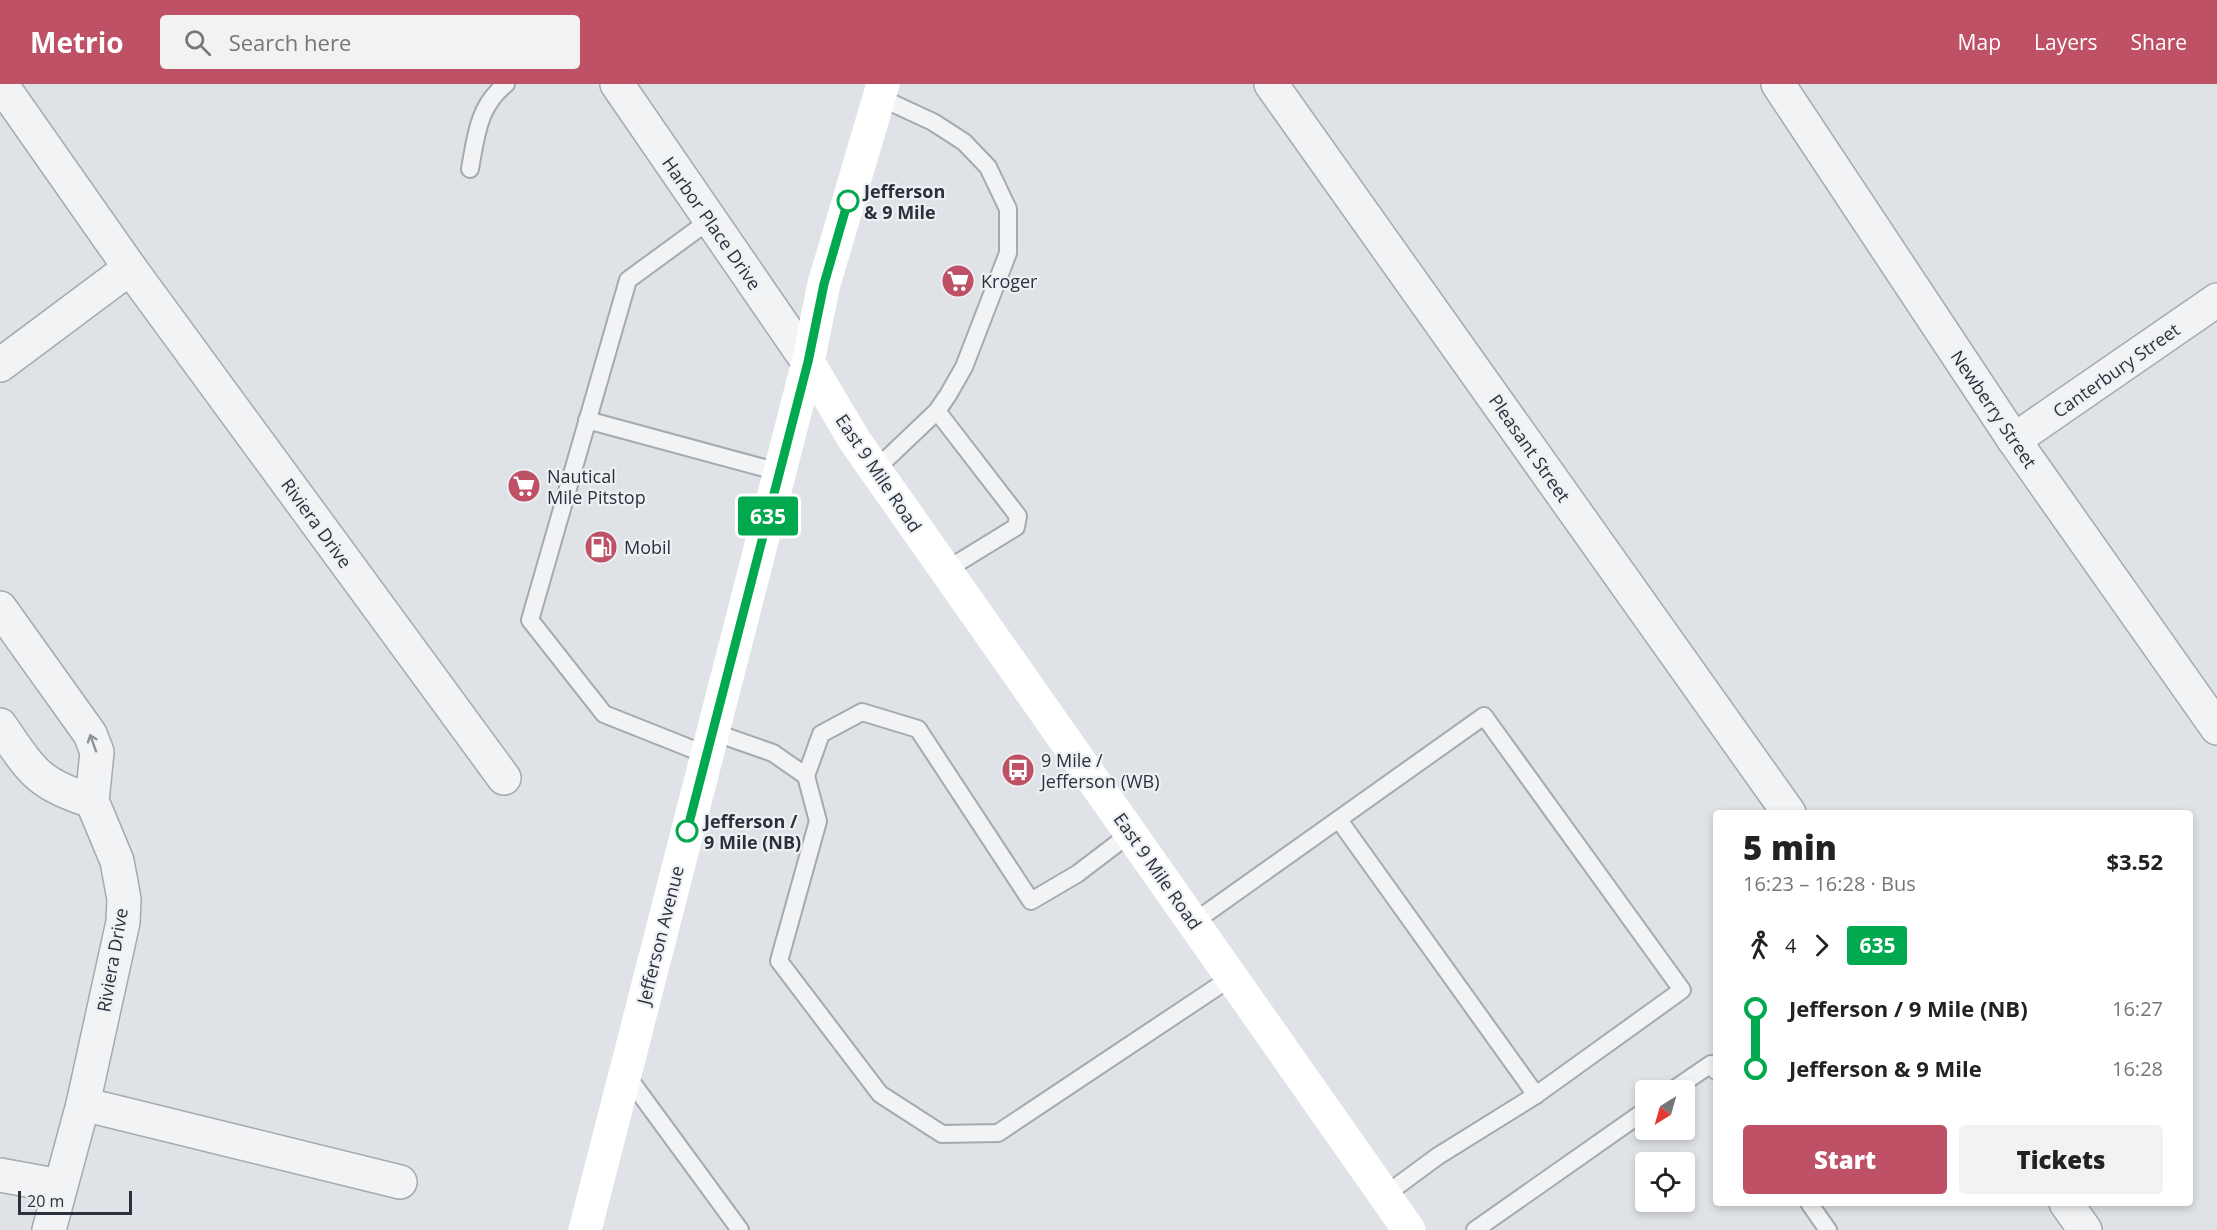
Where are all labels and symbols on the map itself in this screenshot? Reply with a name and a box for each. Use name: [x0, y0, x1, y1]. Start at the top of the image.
street label: Harbor Place Drive: [657, 152, 767, 294]
place label: Jefferson & 9 Mile: [862, 179, 945, 224]
marker: Jefferson & 9 Mile: [837, 190, 859, 212]
supermarket icon: Kroger: [940, 263, 976, 299]
place label: Kroger: [981, 269, 1038, 293]
street label: Canterbury Street: [2048, 317, 2184, 423]
street label: Newberry Street: [1946, 345, 2042, 473]
street label: Pleasant Street: [1484, 389, 1576, 507]
street label: East 9 Mile Road: [831, 409, 927, 537]
place label: Nautical Mile Pitstop: [547, 464, 646, 509]
supermarket icon: Nautical Mile Pitstop: [506, 468, 542, 504]
street label: Riviera Drive: [276, 473, 358, 573]
line badge: 635: [734, 496, 802, 536]
fuel station icon: Mobil: [583, 529, 619, 565]
place label: Mobil: [624, 535, 671, 559]
one-way arrow: [87, 734, 98, 753]
place label: 9 Mile / Jefferson (WB): [1039, 748, 1160, 793]
bus stop icon: 9 Mile / Jefferson (WB): [1000, 752, 1036, 788]
street label: East 9 Mile Road: [1109, 808, 1207, 934]
place label: Jefferson / 9 Mile (NB): [702, 809, 801, 854]
marker: Jefferson / 9 Mile (NB): [676, 820, 698, 842]
street label: Jefferson Avenue: [631, 863, 689, 1009]
street label: Riviera Drive: [91, 906, 133, 1014]
north arrow: [1635, 1080, 1695, 1140]
scale bar: [18, 1188, 132, 1216]

